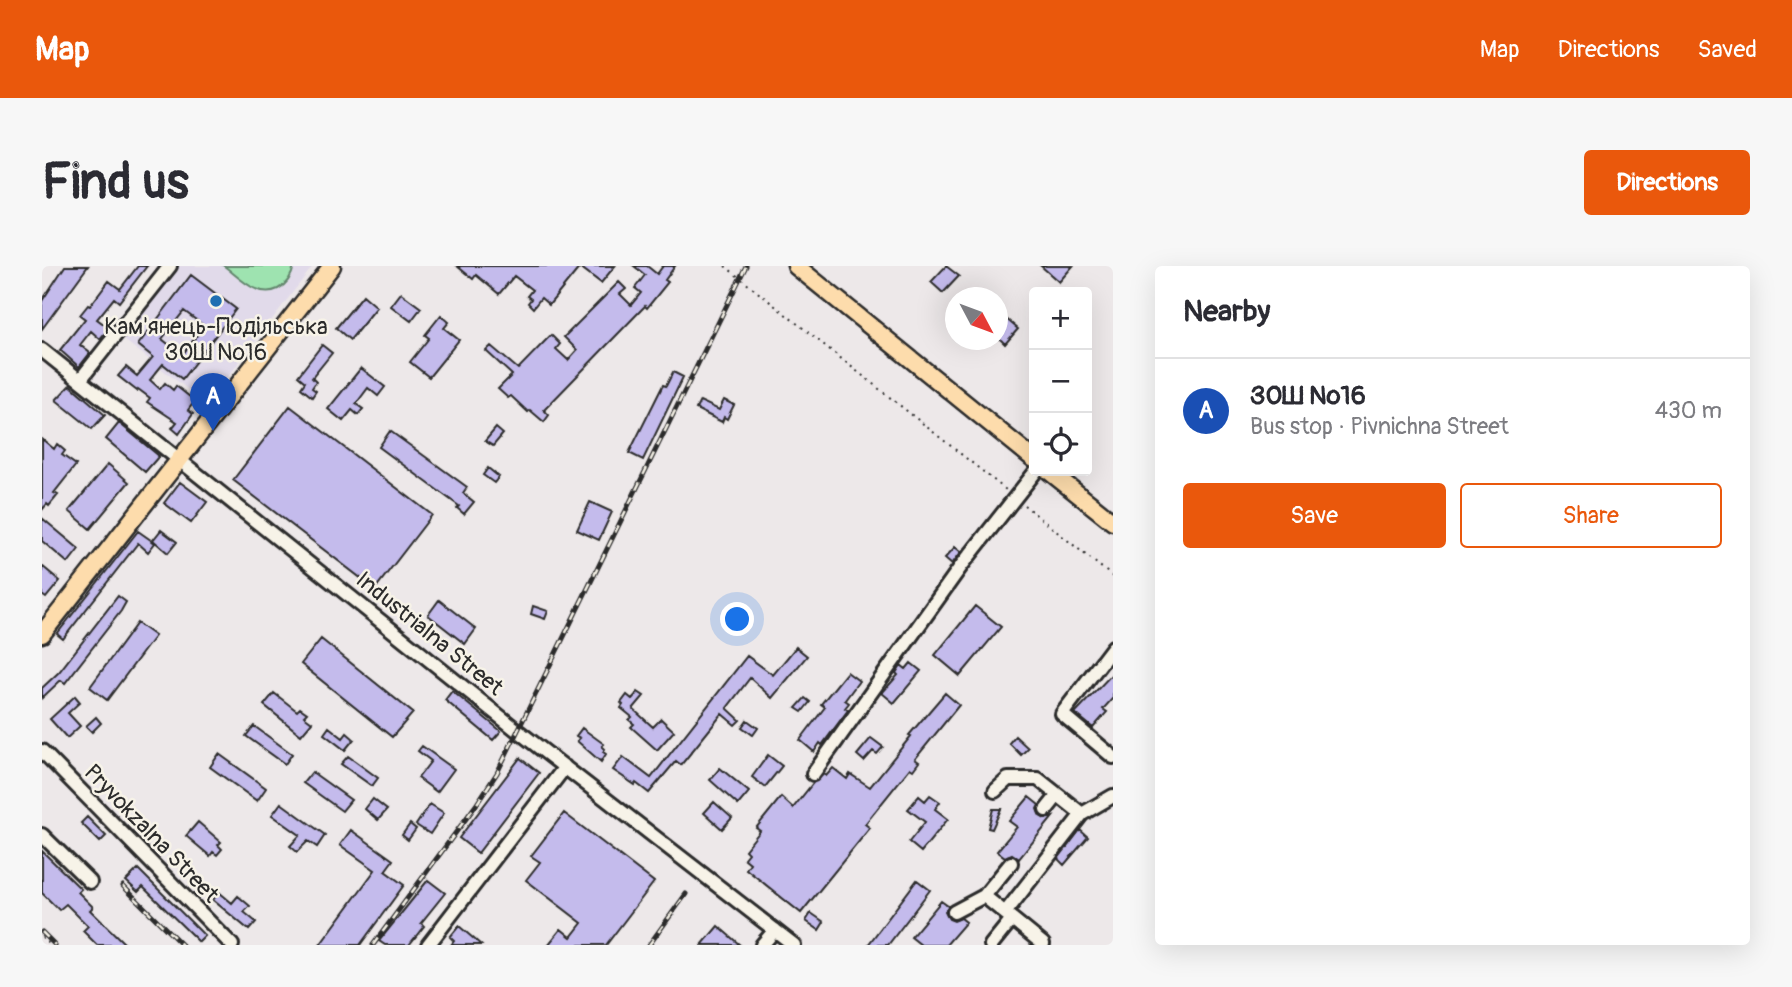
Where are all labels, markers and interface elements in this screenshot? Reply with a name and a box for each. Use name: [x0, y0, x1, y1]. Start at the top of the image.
text: Map: [35, 29, 90, 70]
text: Map: [1480, 35, 1520, 64]
text: Directions: [1558, 35, 1659, 64]
text: Saved: [1697, 35, 1757, 64]
button: Directions: [1584, 150, 1750, 215]
text: Find us: [42, 152, 189, 213]
north arrow: [945, 287, 1008, 350]
map controls: [1029, 287, 1092, 476]
button: +: [1029, 287, 1092, 350]
marker: Кам'янець-Подільська ЗОШ №16: [208, 293, 224, 309]
text: Nearby: [1183, 293, 1270, 330]
place label: Кам'янець-Подільська ЗОШ №16: [104, 312, 328, 367]
button: −: [1029, 350, 1092, 413]
pin: A: [190, 373, 236, 431]
text: ЗОШ №16: [1250, 380, 1366, 412]
text: A: [1199, 396, 1213, 425]
text: 430 m: [1655, 396, 1722, 425]
text: Bus stop · Pivnichna Street: [1250, 412, 1509, 441]
button: locate: [1029, 413, 1092, 476]
button: Save: [1183, 483, 1446, 548]
button: Share: [1460, 483, 1722, 548]
street label: Industrialna Street: [350, 565, 510, 702]
your location: [720, 602, 754, 636]
street label: Pryvokzalna Street: [78, 758, 226, 909]

